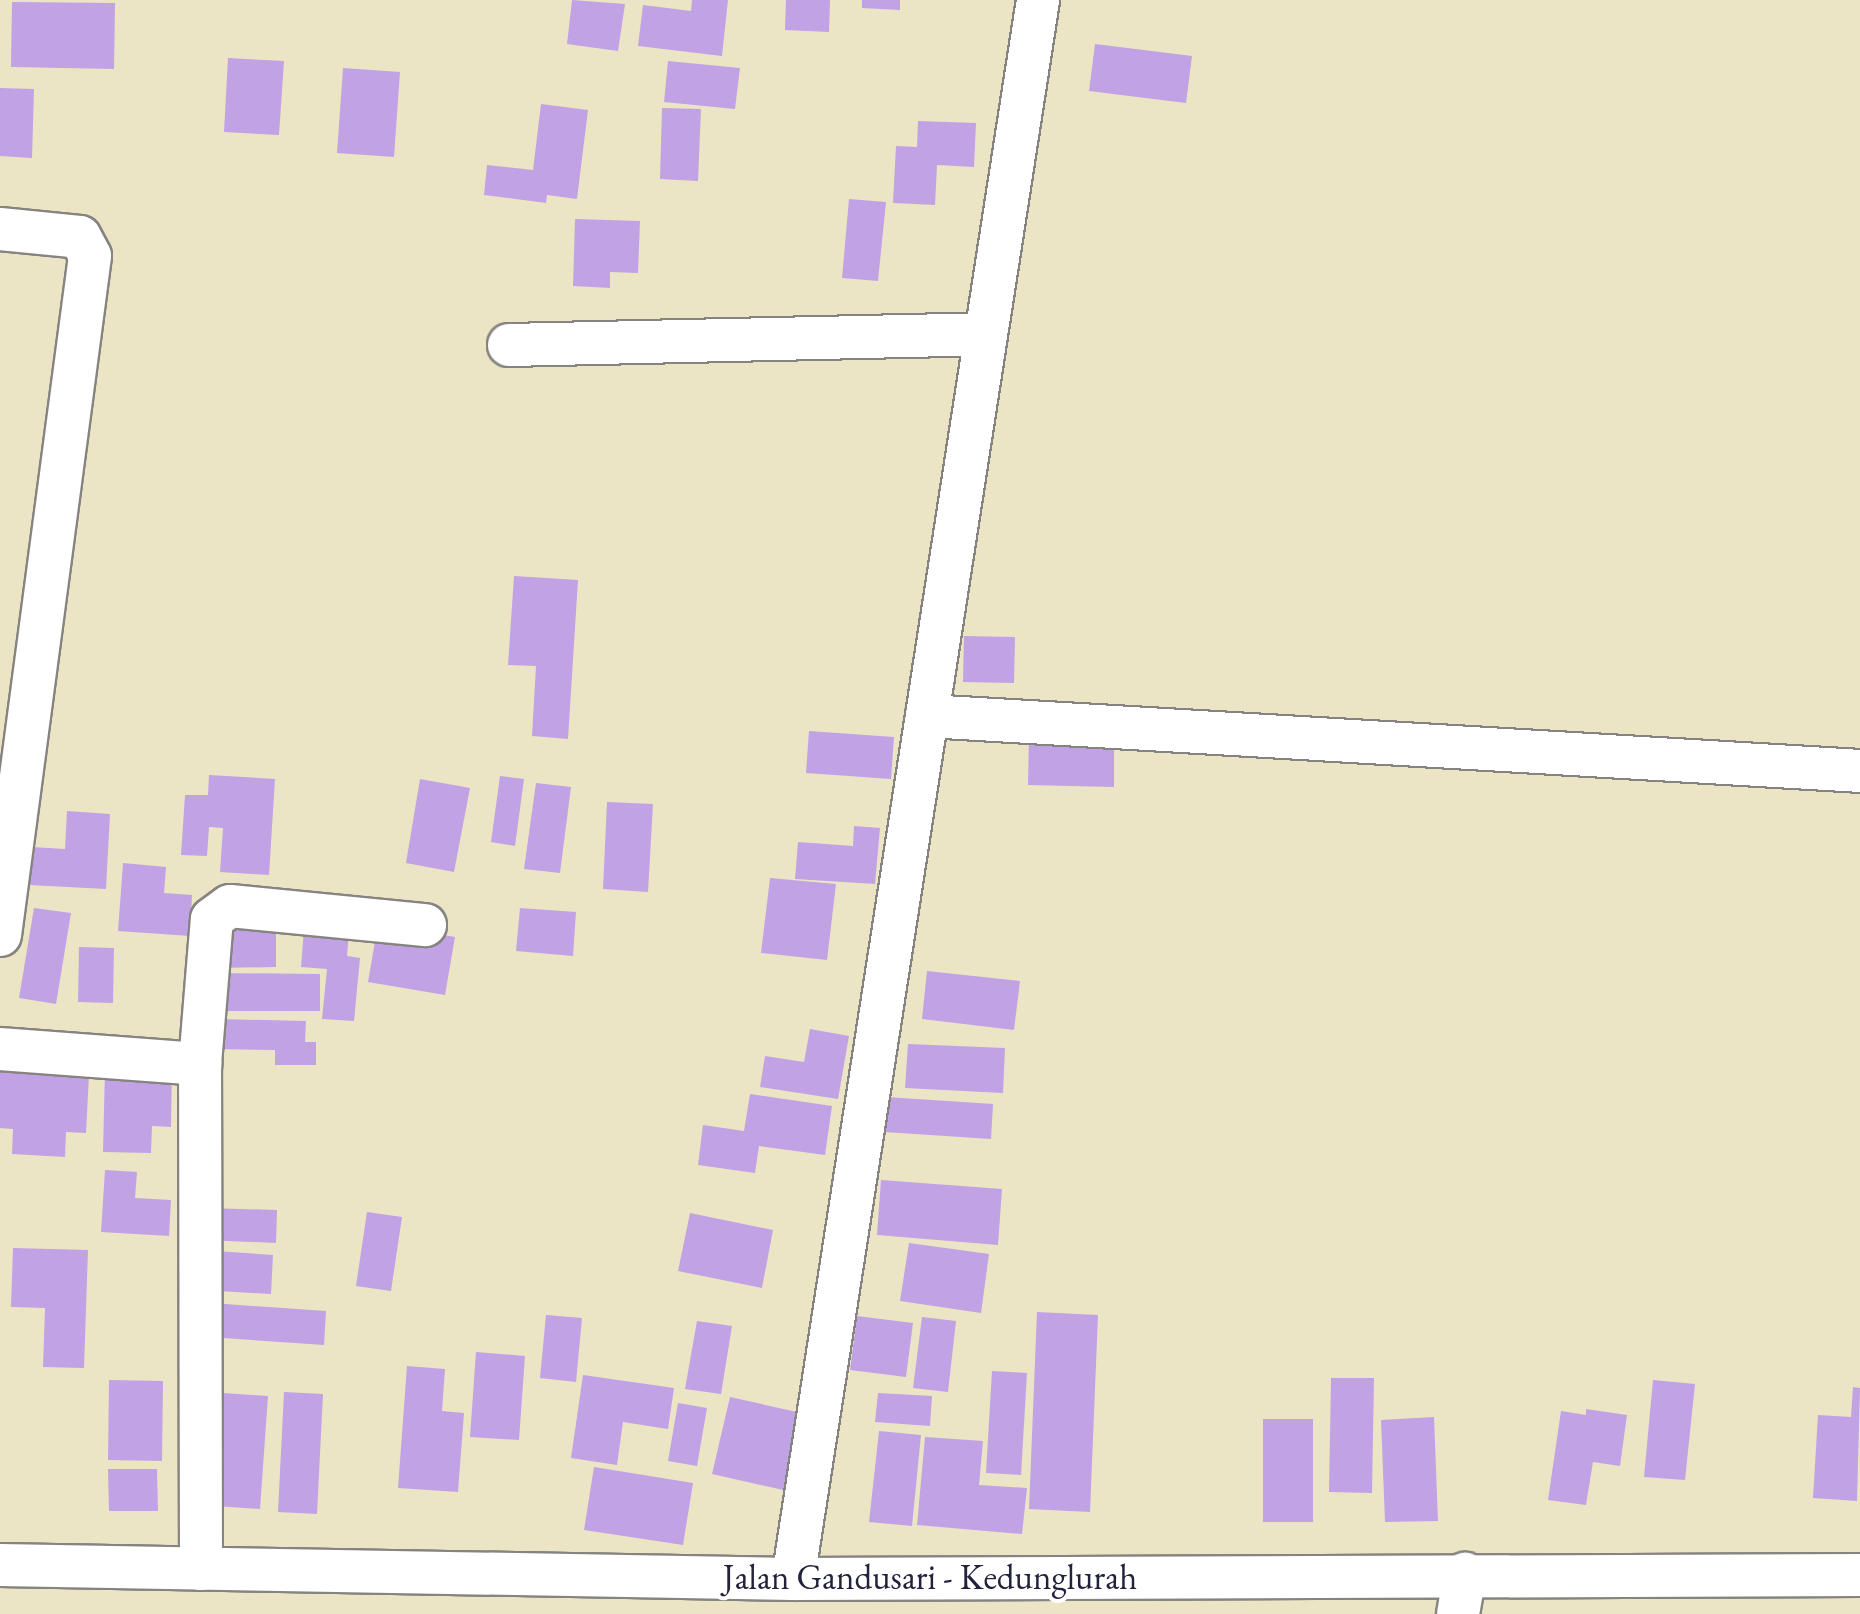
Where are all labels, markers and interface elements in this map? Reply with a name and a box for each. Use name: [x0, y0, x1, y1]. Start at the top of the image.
street label: Jalan Gandusari - Kedunglurah: [723, 1556, 1137, 1598]

